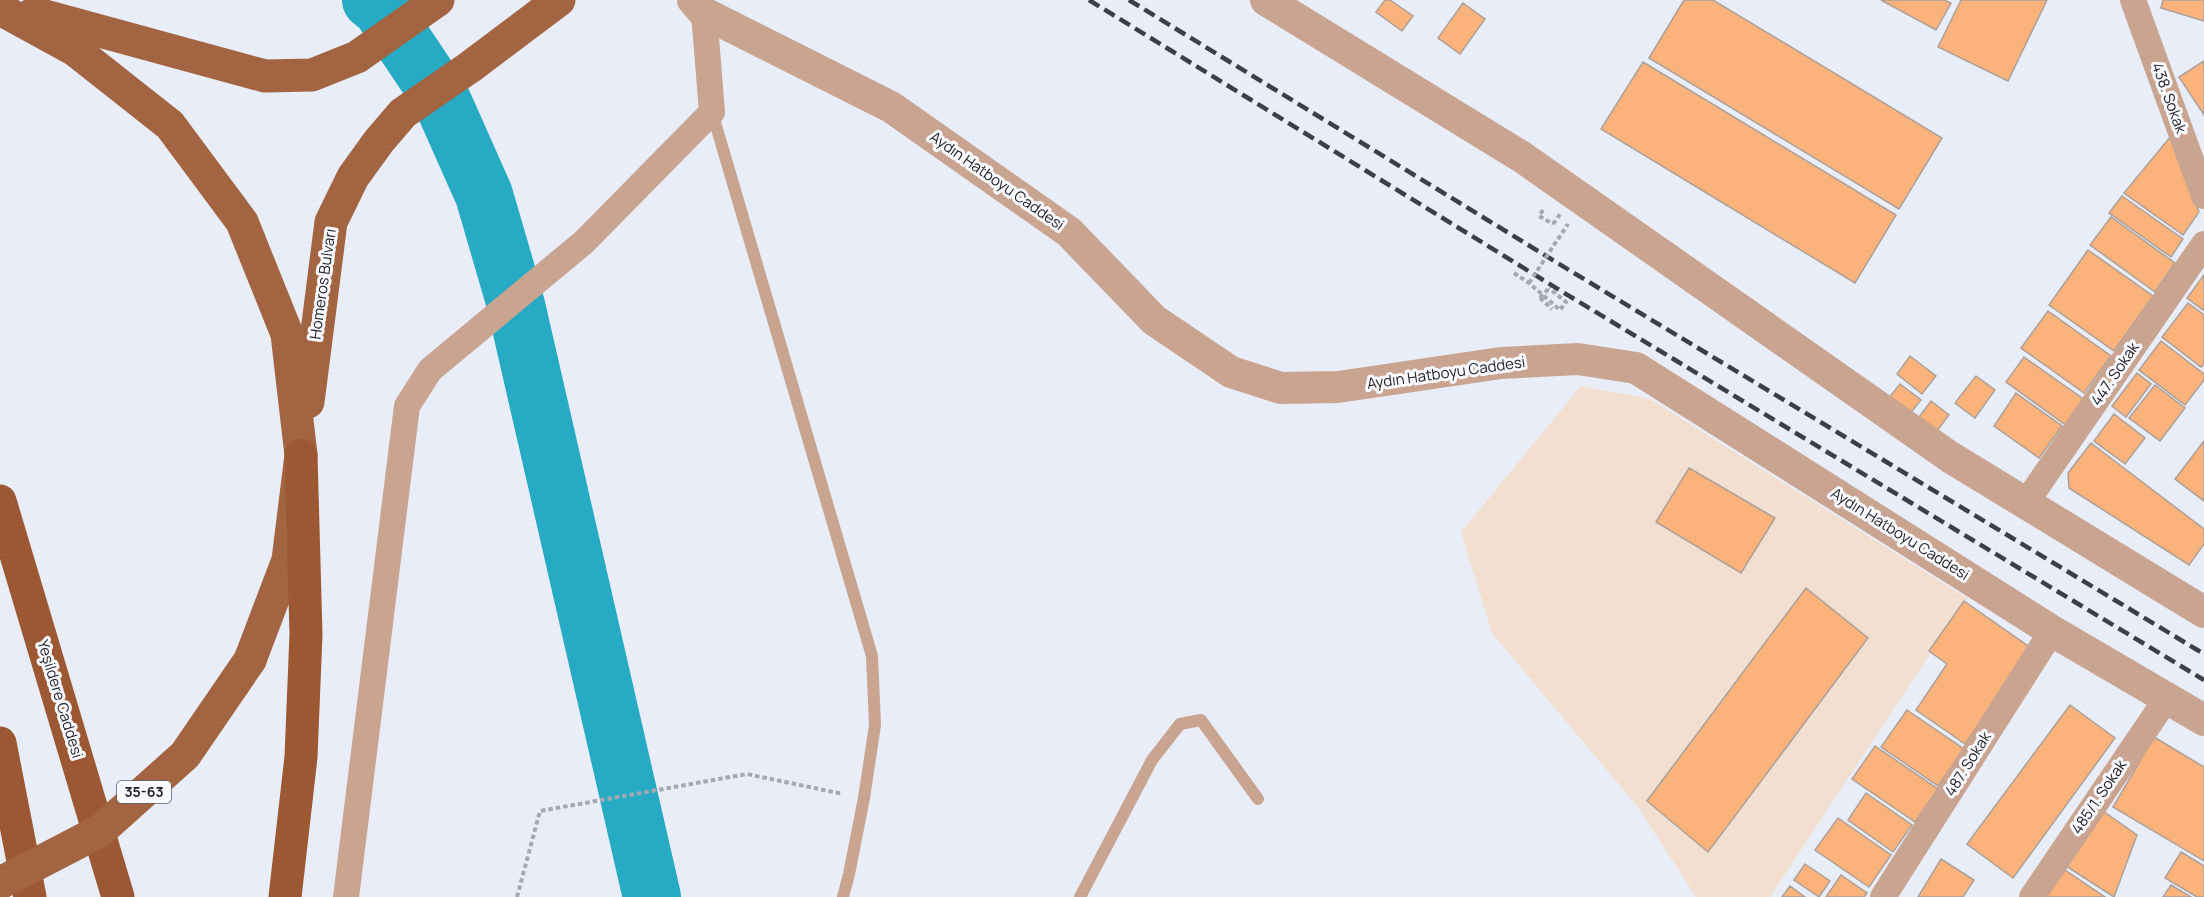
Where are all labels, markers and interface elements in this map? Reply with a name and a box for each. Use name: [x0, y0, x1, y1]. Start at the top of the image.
street label: 438. Sokak: [2147, 59, 2192, 137]
street label: Aydın Hatboyu Caddesi: [926, 126, 1069, 235]
street label: Homeros Bulvarı: [304, 227, 341, 341]
street label: 447. Sokak: [2086, 337, 2144, 410]
street label: Aydın Hatboyu Caddesi: [1365, 351, 1526, 394]
street label: Aydın Hatboyu Caddesi: [1827, 482, 1973, 585]
street label: Yeşildere Caddesi: [33, 637, 88, 760]
street label: 487. Sokak: [1940, 727, 1996, 800]
street label: 485/1. Sokak: [2066, 755, 2131, 838]
road number: 35-63: [117, 781, 171, 803]

